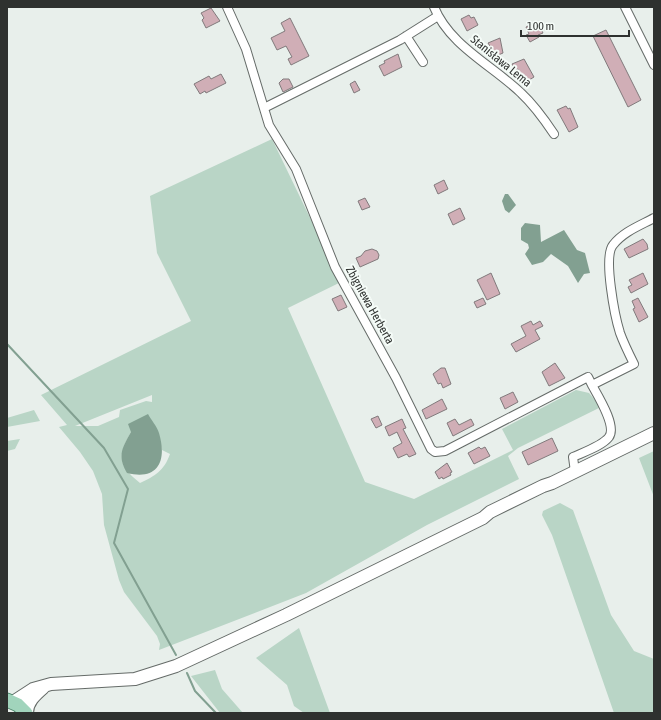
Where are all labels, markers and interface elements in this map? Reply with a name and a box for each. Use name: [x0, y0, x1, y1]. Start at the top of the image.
scale bar: [521, 12, 629, 38]
text: 100 m: [527, 19, 554, 33]
street label: Stanisława Lema: [468, 32, 534, 90]
street label: Zbigniewa Herberta: [343, 264, 397, 346]

